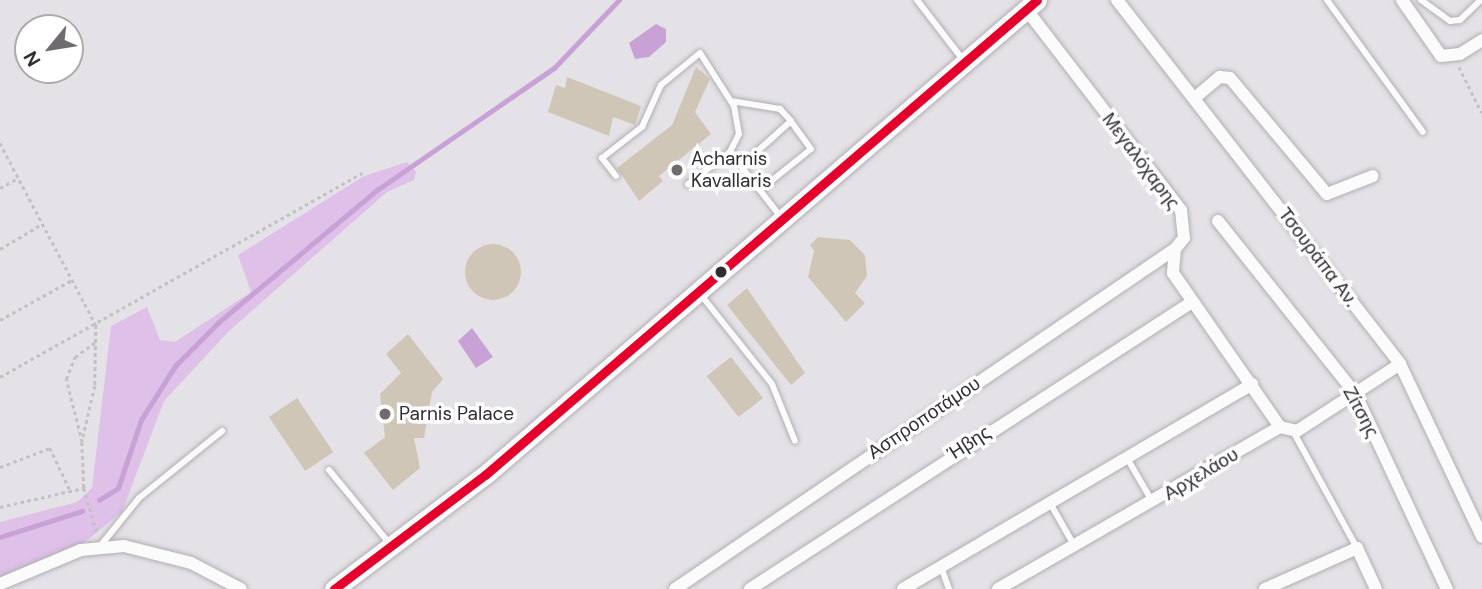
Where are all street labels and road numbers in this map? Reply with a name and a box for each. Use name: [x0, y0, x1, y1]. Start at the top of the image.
street label: Μεγαλόχαρης: [1097, 108, 1185, 214]
street label: Τσουράπα Αν.: [1273, 203, 1363, 311]
street label: Ασπροποτάμου: [863, 372, 985, 464]
street label: Ζίτσης: [1338, 383, 1384, 441]
street label: Ήβης: [943, 421, 995, 465]
street label: Αρχελάου: [1160, 443, 1242, 505]

